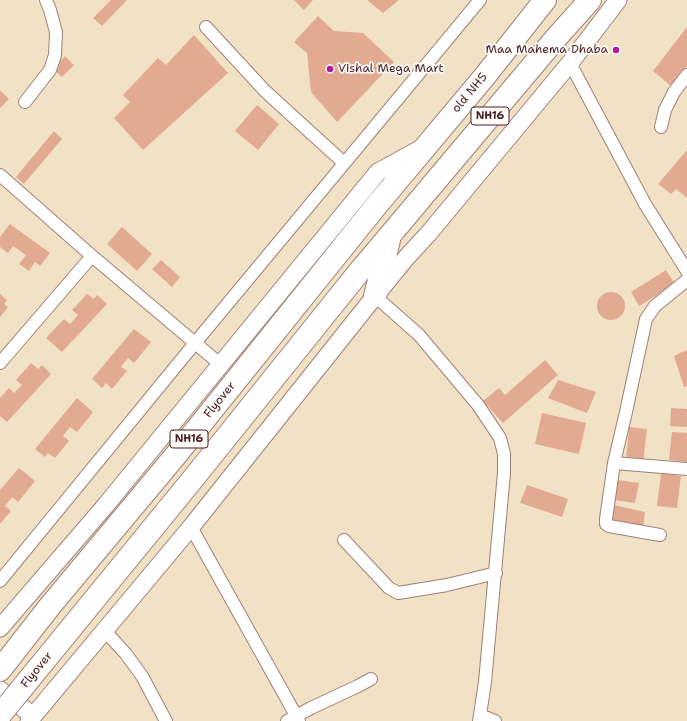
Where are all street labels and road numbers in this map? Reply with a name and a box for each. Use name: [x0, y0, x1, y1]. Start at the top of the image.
street label: old NH5: [449, 70, 491, 116]
road number: NH16: [471, 107, 509, 125]
street label: Flyover: [201, 379, 239, 421]
road number: NH16: [170, 430, 208, 448]
street label: Flyover: [18, 649, 56, 691]

